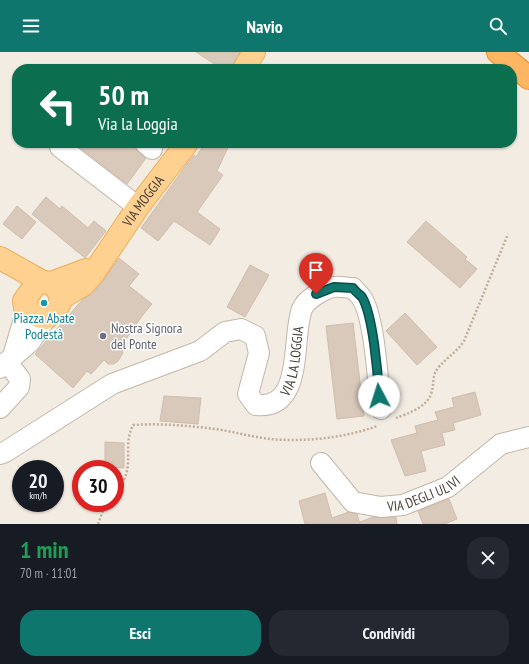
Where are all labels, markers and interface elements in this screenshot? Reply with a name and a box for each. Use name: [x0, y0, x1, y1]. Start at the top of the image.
icon: menu: [20, 15, 42, 37]
text: Navio: [246, 15, 283, 38]
icon: search: [487, 15, 509, 37]
text: 50 m: [98, 76, 149, 113]
icon: left: [32, 80, 84, 132]
text: Via la Loggia: [98, 112, 178, 135]
street label: VIA MOGGIA: [118, 171, 168, 231]
pin: [299, 253, 333, 294]
icon: arrive: [305, 259, 327, 281]
marker: Piazza Abate Podestà: [39, 298, 49, 308]
place label: Piazza Abate Podestà: [13, 309, 75, 343]
place label: Nostra Signora del Ponte: [111, 319, 182, 353]
street label: VIA LA LOGGIA: [276, 325, 307, 400]
marker: Nostra Signora del Ponte: [98, 331, 108, 341]
position arrow: [358, 375, 400, 417]
speed limit sign: 30: [72, 460, 124, 512]
text: 20: [28, 468, 48, 494]
street label: VIA DEGLI ULIVI: [386, 472, 464, 515]
text: km/h: [29, 489, 47, 502]
text: 1 min: [20, 534, 68, 565]
button: close: [467, 537, 509, 579]
text: 70 m · 11:01: [20, 565, 77, 582]
button: Esci: [20, 610, 261, 656]
button: Condividi: [269, 610, 509, 656]

